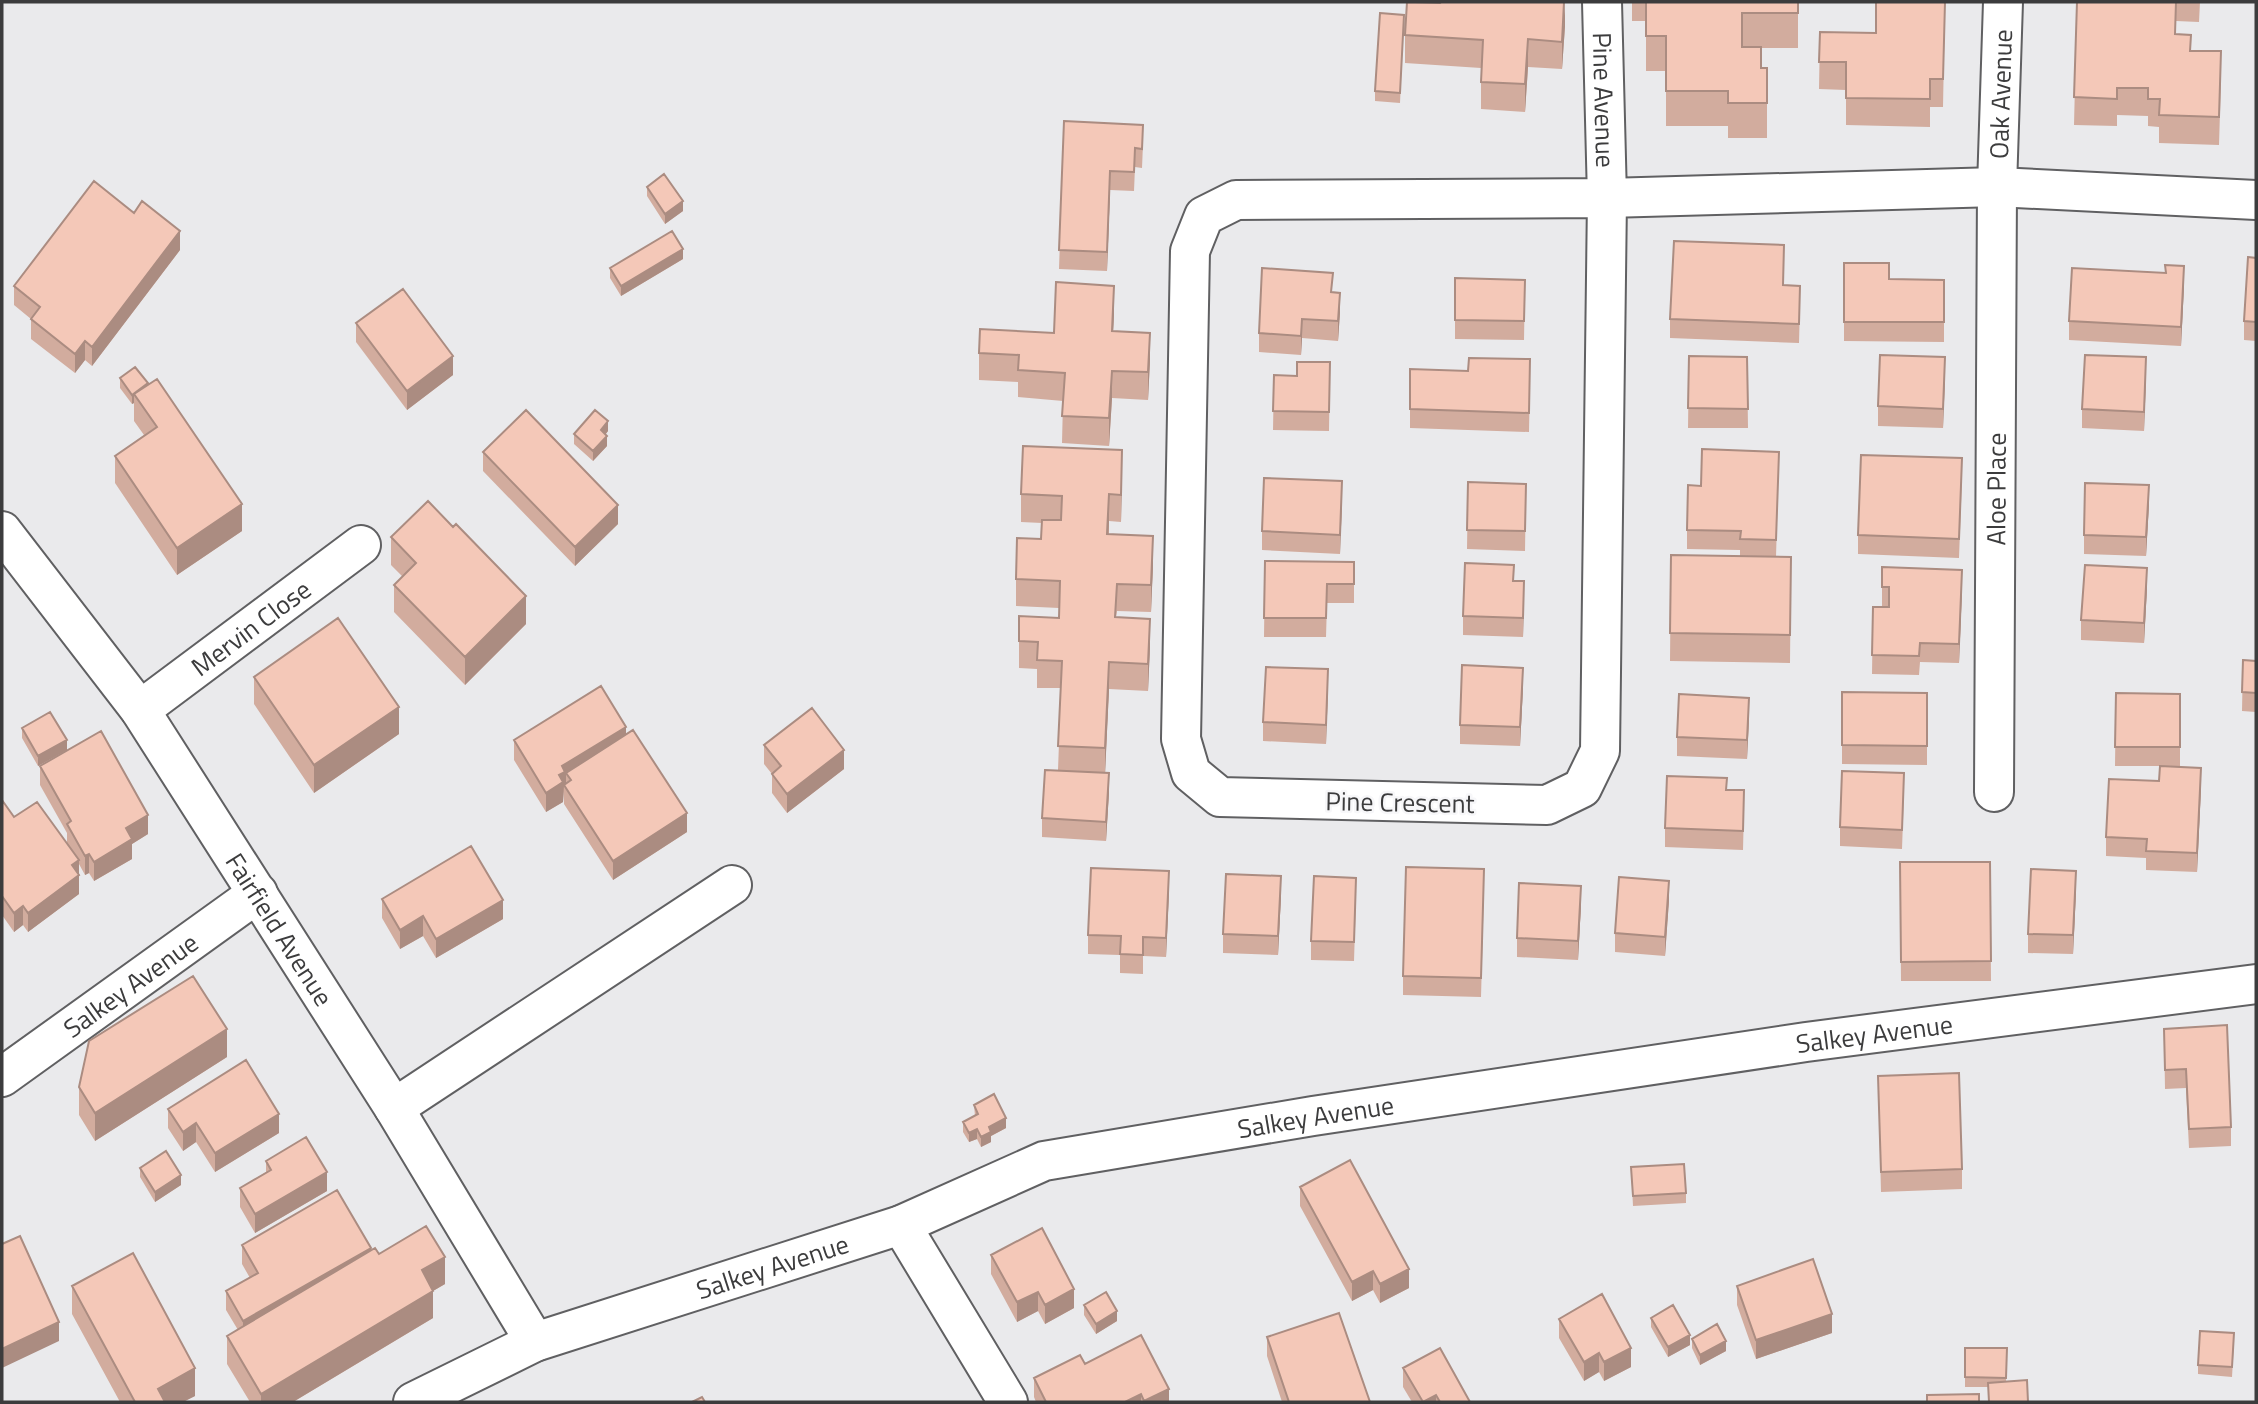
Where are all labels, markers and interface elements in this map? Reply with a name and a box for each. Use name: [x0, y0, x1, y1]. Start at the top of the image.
street label: Oak Avenue: [1978, 29, 2022, 160]
street label: Pine Avenue: [1583, 32, 1626, 168]
street label: Aloe Place: [1976, 432, 2015, 546]
street label: Mervin Close: [182, 570, 319, 685]
street label: Pine Crescent: [1325, 781, 1475, 823]
street label: Fairfield Avenue: [216, 845, 343, 1013]
street label: Salkey Avenue: [55, 923, 206, 1047]
street label: Salkey Avenue: [1793, 1004, 1955, 1063]
street label: Salkey Avenue: [1234, 1085, 1396, 1148]
street label: Salkey Avenue: [691, 1224, 853, 1309]

